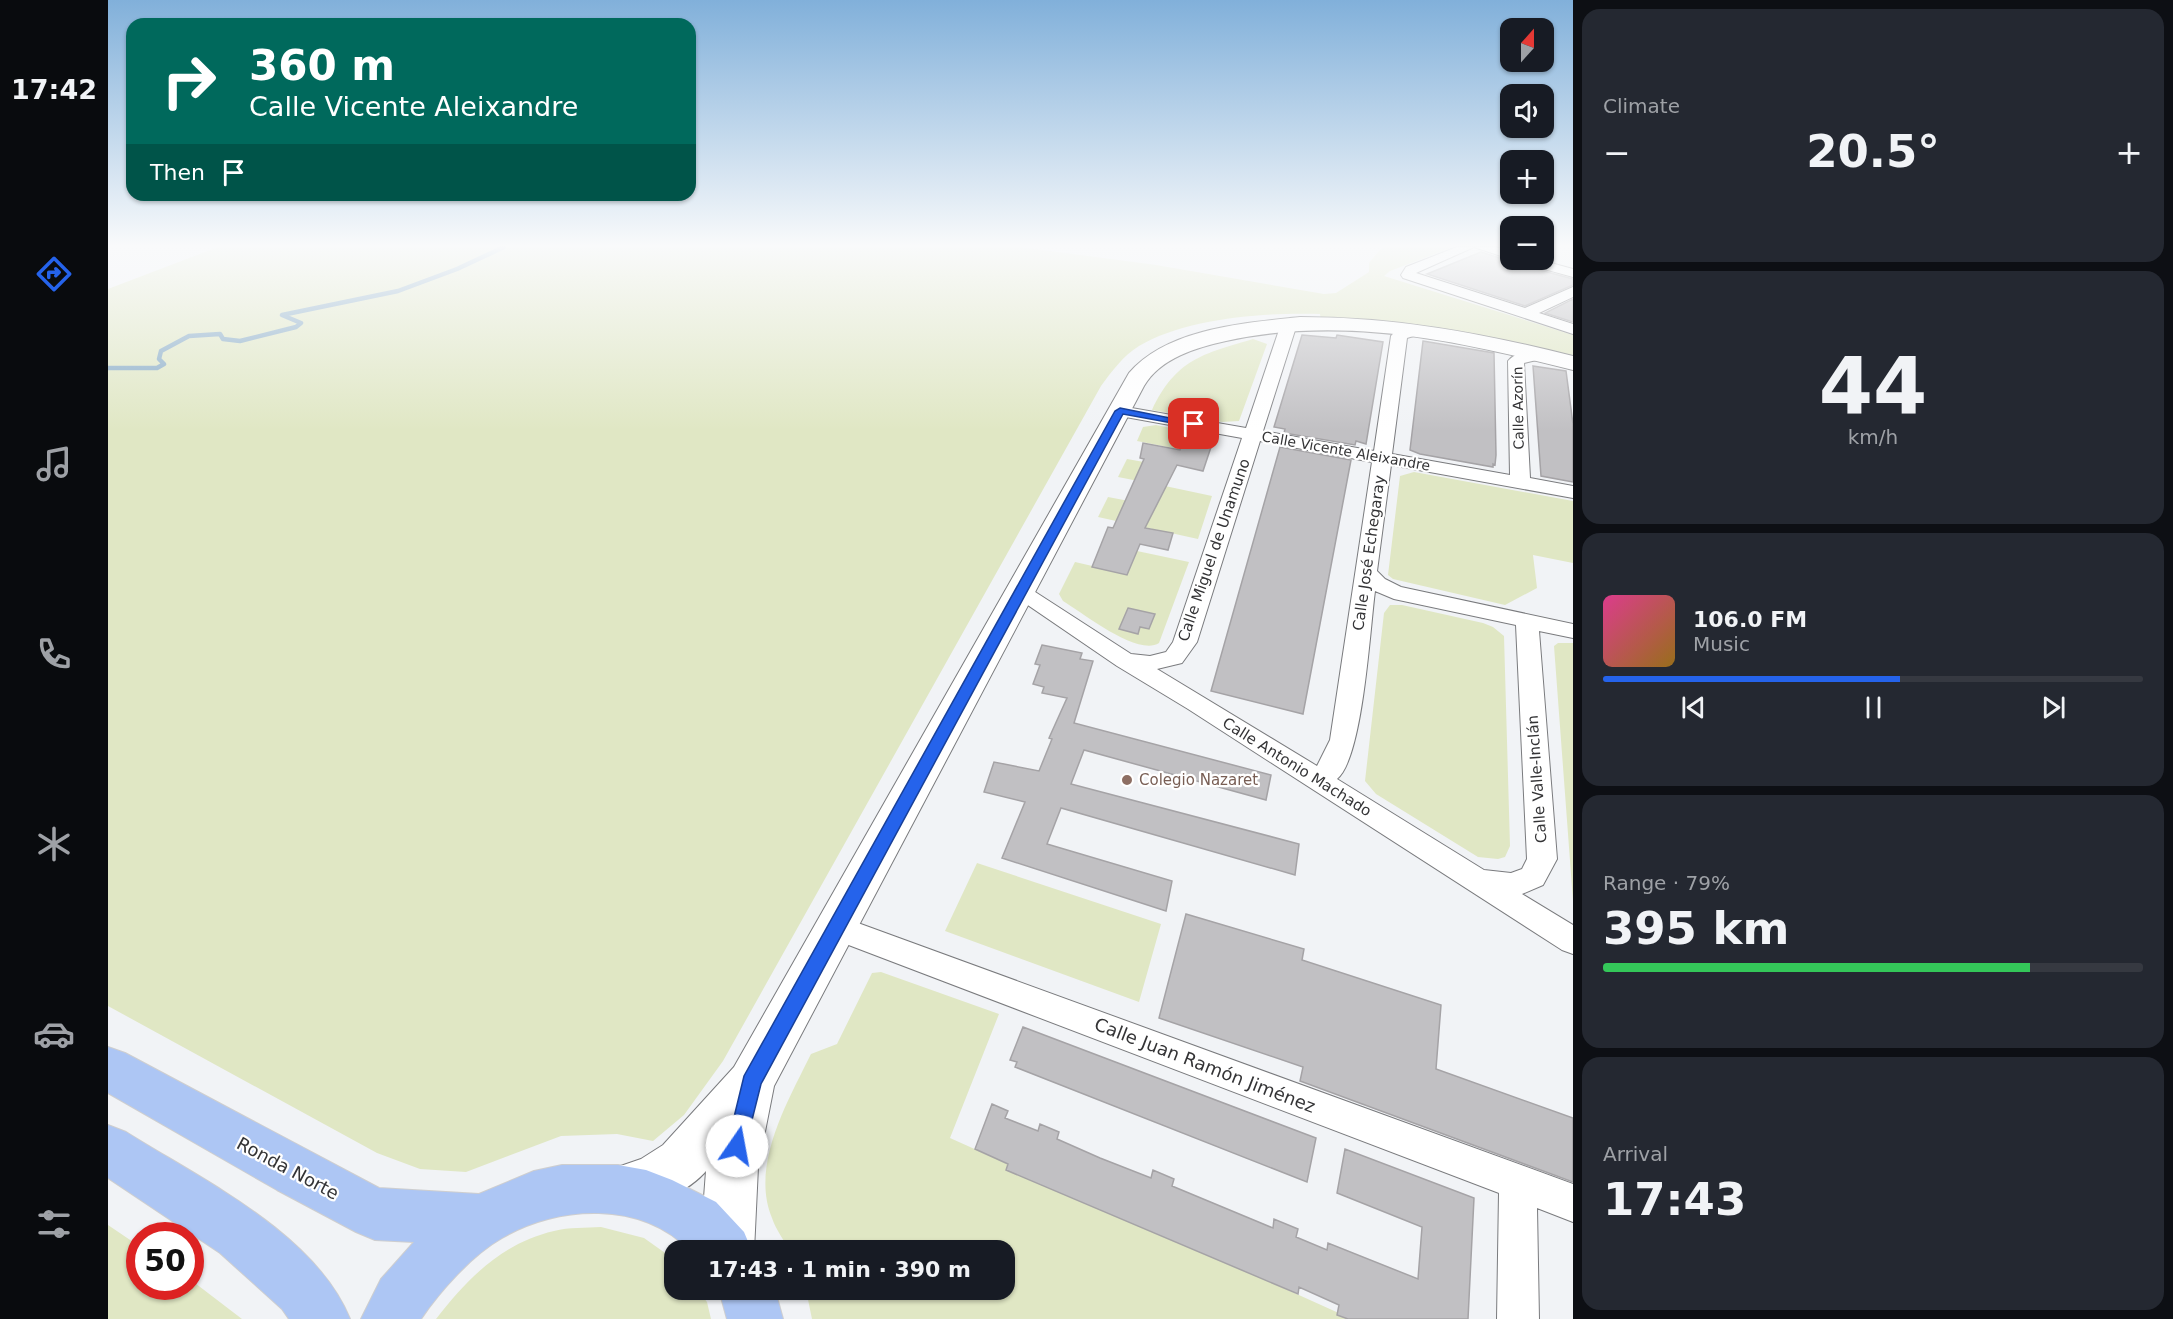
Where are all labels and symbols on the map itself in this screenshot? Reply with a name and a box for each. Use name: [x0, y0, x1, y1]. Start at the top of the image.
north arrow: [1500, 18, 1554, 72]
street label: Calle Azorín: [1509, 366, 1527, 450]
pin: [1168, 398, 1219, 449]
street label: Calle Vicente Aleixandre: [1261, 428, 1431, 474]
street label: Calle Miguel de Unamuno: [1174, 456, 1254, 644]
street label: Calle José Echegaray: [1349, 474, 1389, 632]
street label: Calle Antonio Machado: [1219, 714, 1375, 820]
street label: Calle Valle-Inclán: [1524, 714, 1550, 844]
place label: Colegio Nazaret: [1139, 771, 1258, 789]
marker: Colegio Nazaret: [1120, 773, 1134, 787]
street label: Calle Juan Ramón Jiménez: [1092, 1013, 1318, 1117]
position arrow: [705, 1114, 769, 1178]
street label: Ronda Norte: [233, 1132, 343, 1204]
speed limit sign: 50: [126, 1222, 204, 1300]

